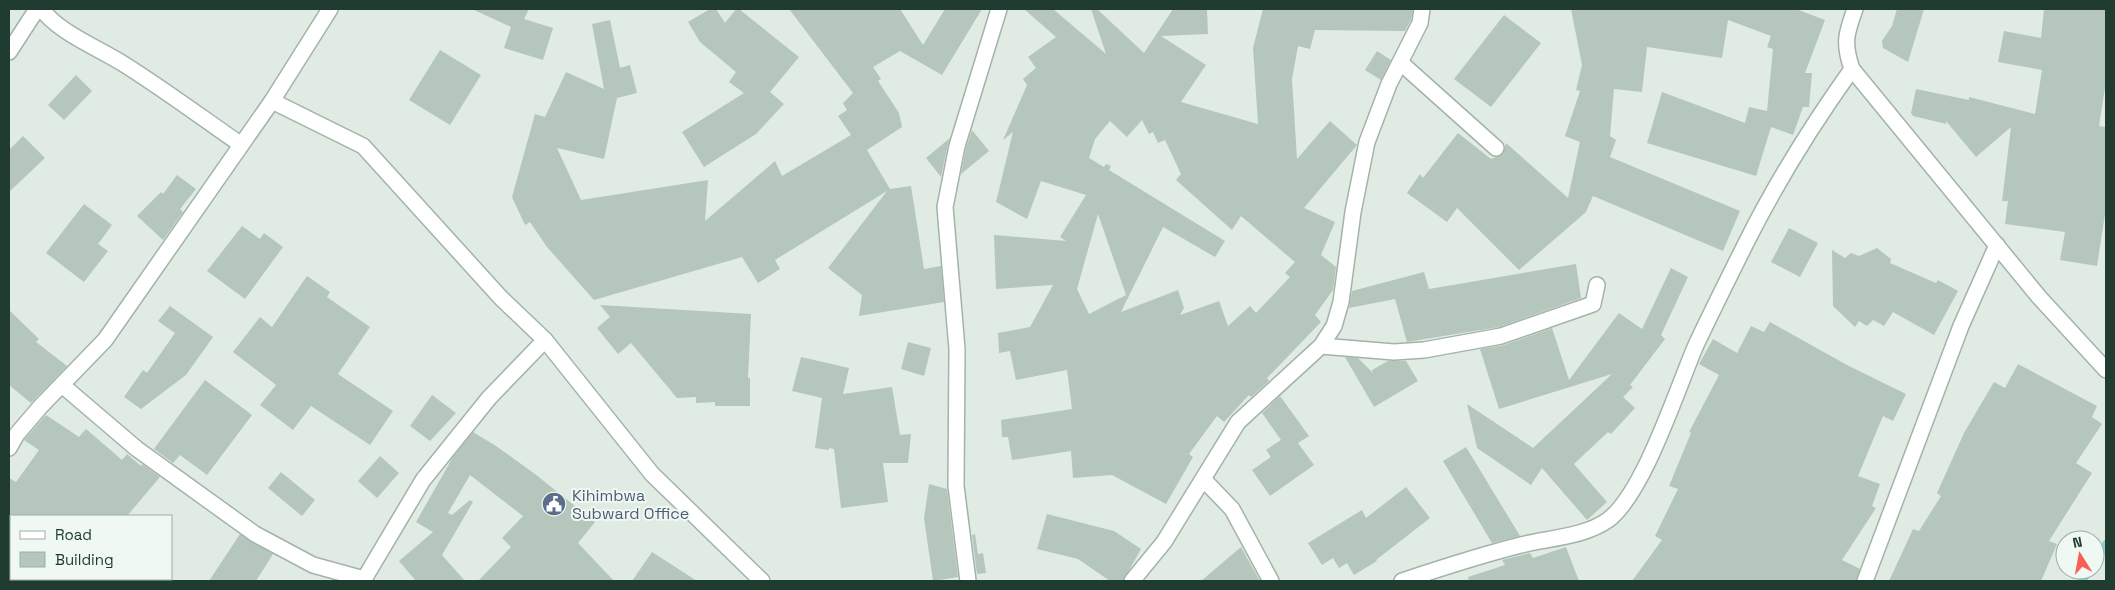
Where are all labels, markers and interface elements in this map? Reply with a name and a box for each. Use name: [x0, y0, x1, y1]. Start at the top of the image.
place label: Kihimbwa Subward Office: [572, 485, 689, 524]
public building icon: Kihimbwa Subward Office: [541, 491, 567, 517]
legend: [10, 515, 172, 580]
text: Road: [55, 525, 92, 544]
north arrow: [2055, 530, 2105, 580]
text: N: [2071, 533, 2084, 552]
text: Building: [55, 550, 114, 569]

